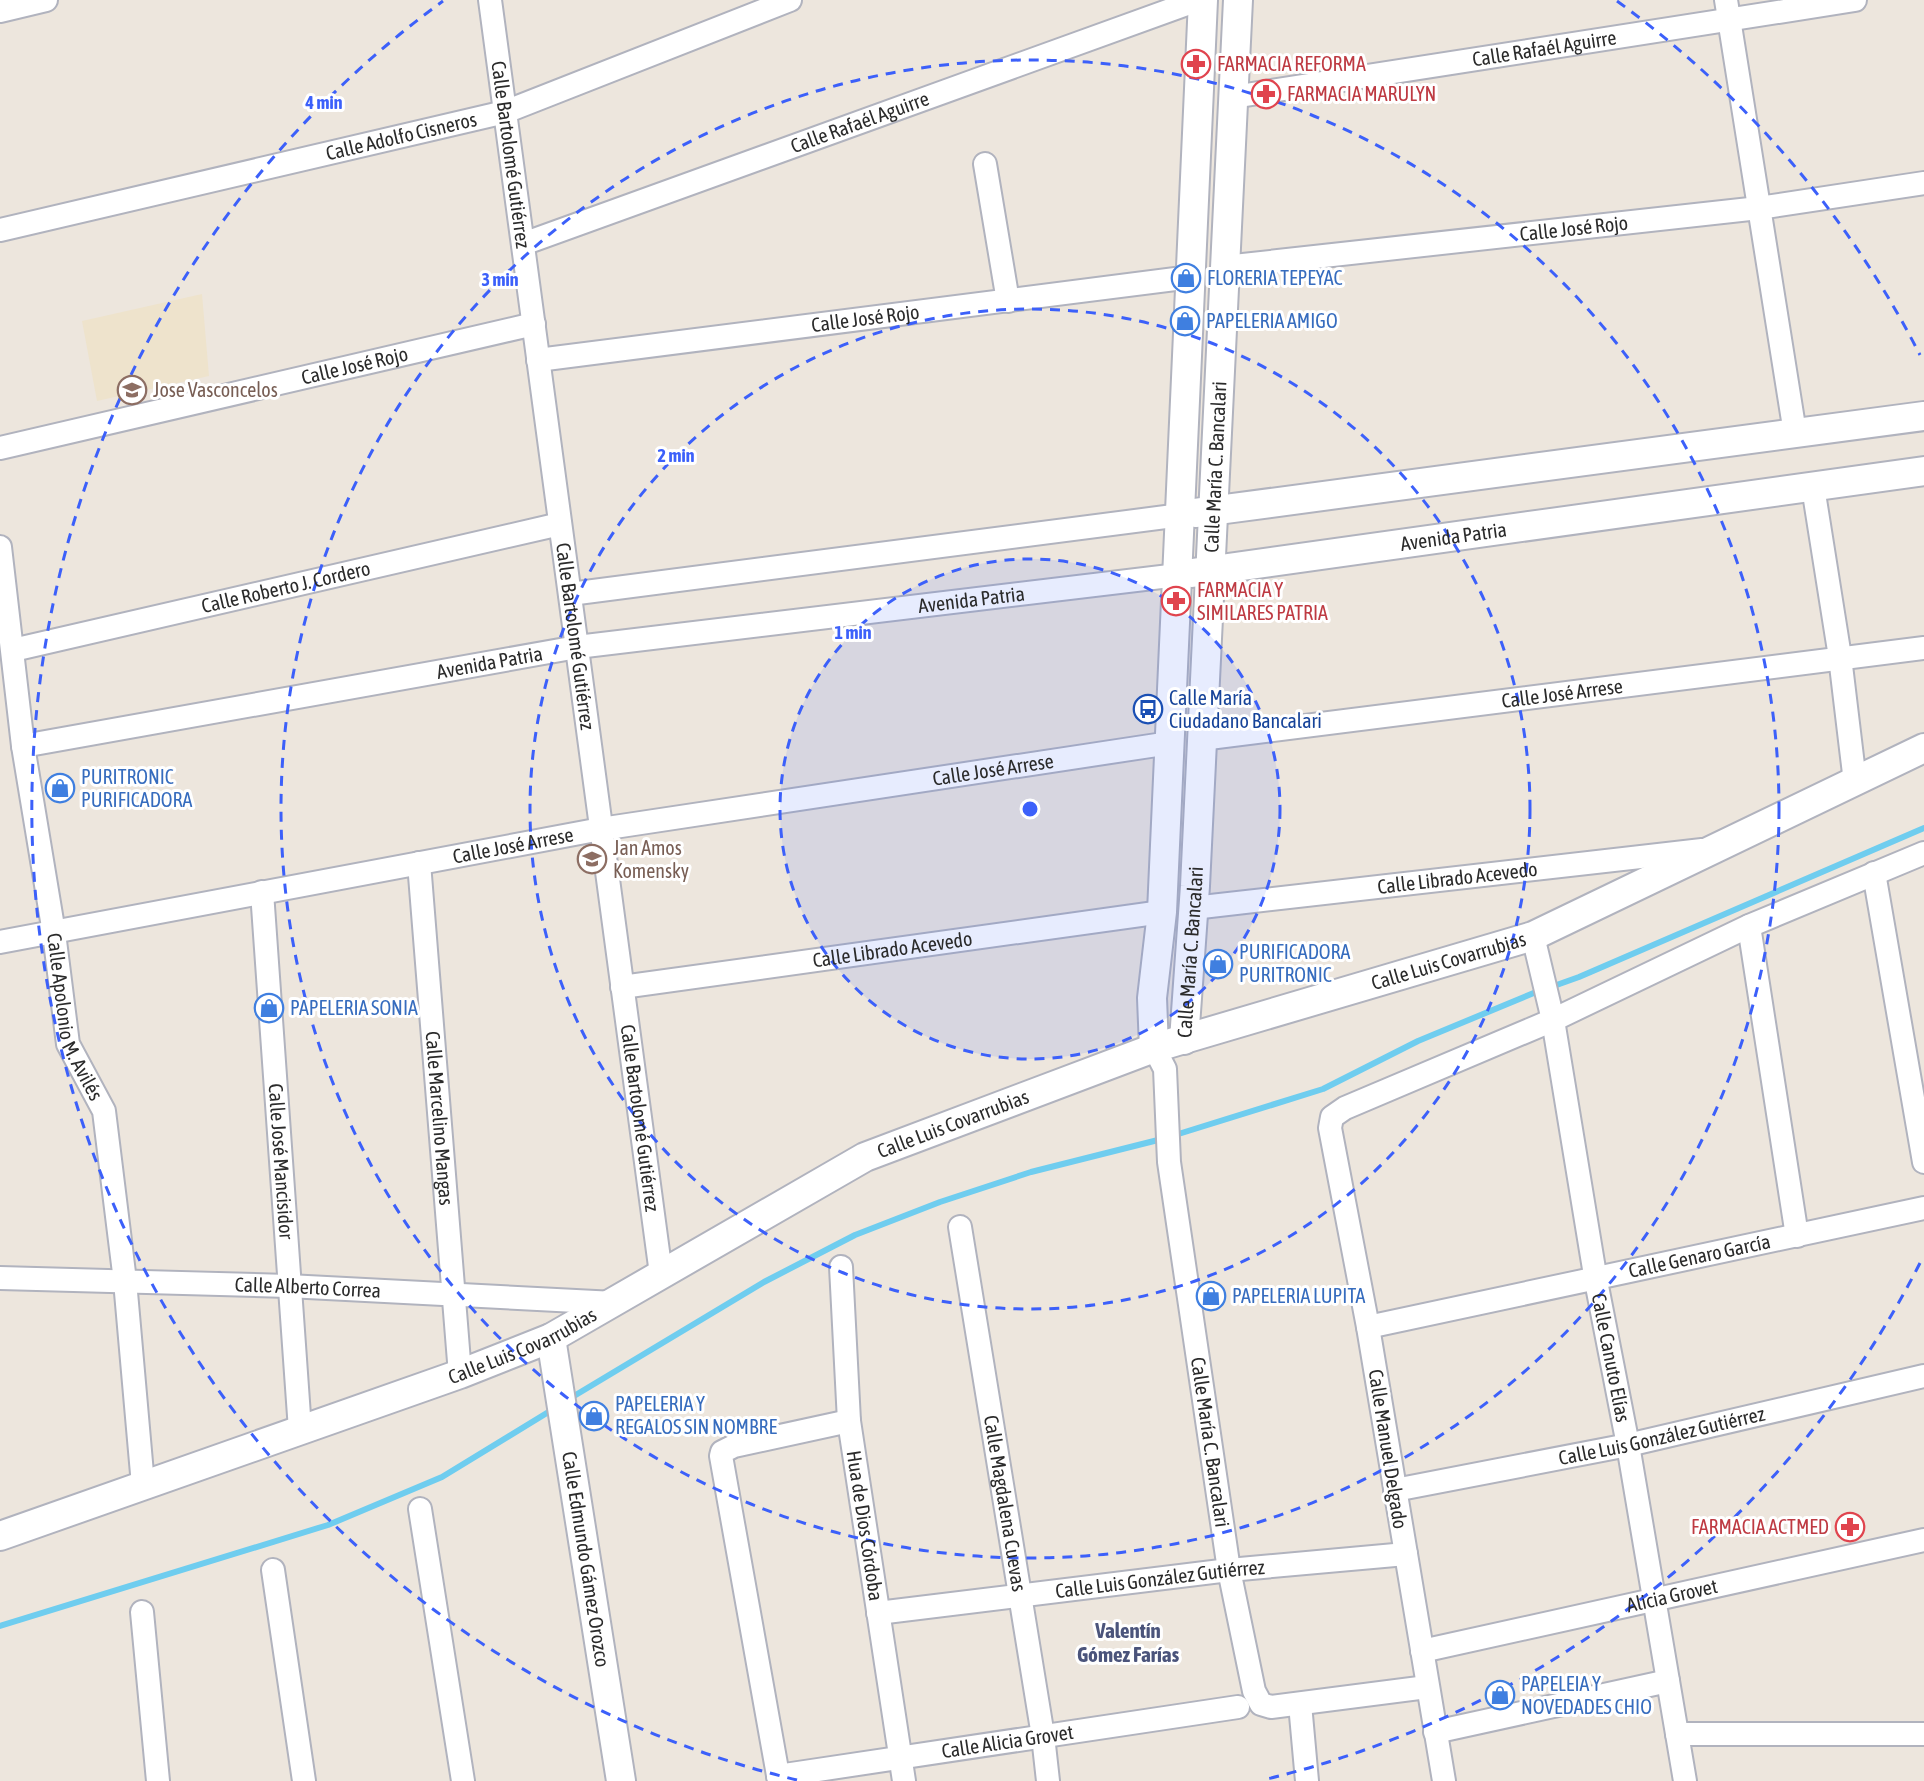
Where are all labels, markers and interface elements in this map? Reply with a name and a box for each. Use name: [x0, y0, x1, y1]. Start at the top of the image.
street label: Calle Rafaél Aguirre: [1471, 25, 1618, 71]
pharmacy icon: FARMACIA REFORMA: [1180, 48, 1212, 80]
place label: FARMACIA REFORMA: [1217, 52, 1366, 75]
street label: Calle Bartolomé Gutiérrez: [487, 60, 535, 250]
pharmacy icon: FARMACIA MARULYN: [1250, 78, 1282, 110]
place label: FARMACIA MARULYN: [1287, 82, 1436, 105]
street label: Calle Rafaél Aguirre: [787, 86, 932, 157]
text: 4 min: [305, 92, 343, 113]
street label: Calle Adolfo Cisneros: [323, 107, 479, 165]
street label: Calle José Rojo: [1519, 211, 1629, 245]
shop icon: FLORERIA TEPEYAC: [1170, 262, 1202, 294]
place label: FLORERIA TEPEYAC: [1207, 266, 1343, 289]
text: 3 min: [482, 269, 519, 290]
street label: Calle José Rojo: [810, 300, 921, 336]
shop icon: PAPELERIA AMIGO: [1169, 305, 1201, 337]
place label: PAPELERIA AMIGO: [1206, 309, 1338, 332]
street label: Calle José Rojo: [299, 342, 410, 389]
school or university icon: Jose Vasconcelos: [116, 374, 148, 406]
place label: Jose Vasconcelos: [153, 378, 278, 401]
street label: Calle María C. Bancalari: [1199, 381, 1230, 553]
text: 2 min: [658, 445, 695, 466]
street label: Avenida Patria: [1399, 517, 1508, 555]
street label: Calle Bartolomé Gutiérrez: [552, 541, 600, 731]
street label: Calle Roberto J. Cordero: [199, 556, 372, 617]
place label: FARMACIA Y SIMILARES PATRIA: [1197, 578, 1328, 624]
street label: Avenida Patria: [917, 581, 1026, 617]
pharmacy icon: FARMACIA Y SIMILARES PATRIA: [1160, 585, 1192, 617]
text: 1 min: [835, 622, 872, 643]
street label: Avenida Patria: [435, 641, 544, 683]
street label: Calle José Arrese: [1500, 674, 1624, 712]
place label: Calle María Ciudadano Bancalari: [1169, 686, 1322, 732]
bus stop icon: Calle María Ciudadano Bancalari: [1132, 693, 1164, 725]
street label: Calle José Arrese: [931, 749, 1055, 790]
place label: PURITRONIC PURIFICADORA: [81, 765, 193, 811]
shop icon: PURITRONIC PURIFICADORA: [44, 772, 76, 804]
centre of rings: [1020, 799, 1040, 819]
street label: Calle José Arrese: [451, 822, 575, 868]
place label: Jan Amos Komensky: [613, 836, 689, 882]
school or university icon: Jan Amos Komensky: [576, 843, 608, 875]
street label: Calle Librado Acevedo: [1376, 857, 1538, 898]
street label: Calle María C. Bancalari: [1172, 866, 1207, 1039]
street label: Calle Librado Acevedo: [811, 926, 974, 971]
street label: Calle Luis Covarrubias: [1368, 927, 1528, 994]
street label: Calle Apolonio M. Avilés: [43, 932, 108, 1104]
place label: PURIFICADORA PURITRONIC: [1239, 940, 1351, 986]
shop icon: PURIFICADORA PURITRONIC: [1202, 948, 1234, 980]
shop icon: PAPELERIA SONIA: [253, 992, 285, 1024]
place label: PAPELERIA SONIA: [290, 996, 418, 1019]
street label: Calle Bartolomé Gutiérrez: [617, 1023, 665, 1213]
street label: Calle Marcelino Mangas: [422, 1030, 458, 1206]
street label: Calle José Mancisidor: [265, 1083, 299, 1241]
street label: Calle Luis Covarrubias: [874, 1084, 1032, 1162]
street label: Calle Genaro García: [1626, 1229, 1772, 1282]
street label: Calle Alberto Correa: [234, 1273, 382, 1302]
shop icon: PAPELERIA LUPITA: [1195, 1280, 1227, 1312]
place label: PAPELERIA LUPITA: [1232, 1284, 1365, 1307]
street label: Calle Canuto Elías: [1588, 1291, 1635, 1424]
street label: Calle Luis Covarrubias: [445, 1302, 600, 1388]
street label: Calle María C. Bancalari: [1187, 1356, 1235, 1529]
street label: Calle Manuel Delgado: [1365, 1367, 1412, 1530]
place label: PAPELERIA Y REGALOS SIN NOMBRE: [615, 1392, 777, 1438]
shop icon: PAPELERIA Y REGALOS SIN NOMBRE: [578, 1400, 610, 1432]
street label: Calle Luis González Gutiérrez: [1556, 1402, 1767, 1469]
street label: Calle Magdalena Cuevas: [980, 1413, 1031, 1593]
street label: Hua de Dios Córdoba: [843, 1449, 888, 1602]
street label: Calle Edmundo Gámez Orozco: [558, 1450, 615, 1669]
pharmacy icon: FARMACIA ACTMED: [1834, 1511, 1866, 1543]
place label: FARMACIA ACTMED: [1691, 1515, 1829, 1538]
street label: Calle Luis González Gutiérrez: [1054, 1555, 1266, 1602]
street label: Alicia Grovet: [1624, 1574, 1720, 1616]
district label: Valentín Gómez Farías: [1077, 1618, 1180, 1666]
place label: PAPELEIA Y NOVEDADES CHIO: [1521, 1672, 1652, 1718]
shop icon: PAPELEIA Y NOVEDADES CHIO: [1484, 1679, 1516, 1711]
street label: Calle Alicia Grovet: [940, 1720, 1075, 1762]

